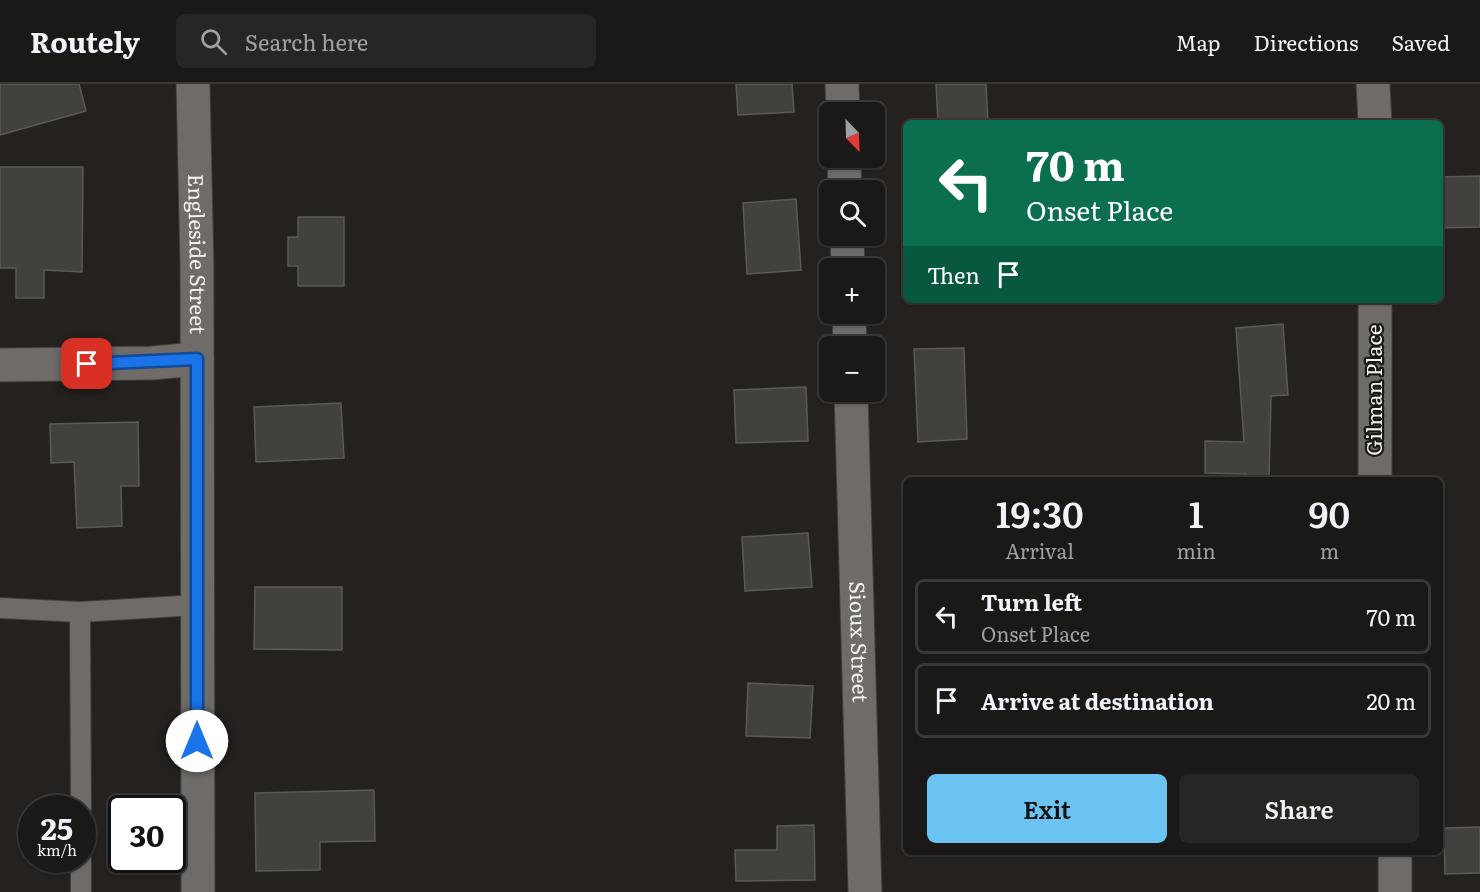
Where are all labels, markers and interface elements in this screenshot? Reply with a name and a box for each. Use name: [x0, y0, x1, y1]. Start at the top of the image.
search box: [176, 14, 596, 68]
text: Routely: [30, 20, 140, 62]
icon: search: [197, 25, 230, 58]
text: Search here: [245, 25, 368, 58]
text: Map: [1176, 26, 1221, 57]
text: Directions: [1254, 26, 1359, 57]
text: Saved: [1392, 26, 1450, 57]
north arrow: [819, 102, 885, 168]
map controls: [819, 102, 885, 402]
text: 70 m: [1026, 132, 1125, 194]
icon: left: [927, 144, 1005, 222]
street label: Engleside Street: [182, 173, 215, 335]
button: search: [819, 180, 885, 246]
text: Onset Place: [1026, 189, 1173, 229]
button: +: [819, 258, 885, 324]
text: Then: [927, 258, 980, 291]
icon: arrive: [992, 258, 1025, 291]
street label: Gilman Place: [1357, 324, 1388, 456]
button: −: [819, 336, 885, 402]
pin: [61, 338, 112, 389]
icon: arrive: [70, 347, 103, 380]
text: 19:30: [996, 486, 1084, 539]
text: 1: [1189, 486, 1204, 539]
text: 90: [1309, 486, 1350, 539]
text: Arrival: [1006, 535, 1074, 565]
text: min: [1176, 535, 1216, 565]
text: m: [1320, 535, 1339, 565]
street label: Sioux Street: [843, 581, 878, 703]
text: Turn left: [981, 585, 1082, 618]
icon: left: [930, 600, 963, 633]
text: 70 m: [1366, 600, 1416, 633]
text: Onset Place: [981, 618, 1090, 648]
icon: arrive: [930, 684, 963, 717]
text: Arrive at destination: [981, 684, 1214, 717]
text: 20 m: [1366, 684, 1416, 717]
position arrow: [165, 709, 229, 773]
button: Exit: [927, 774, 1167, 843]
button: Share: [1179, 774, 1419, 843]
speed limit sign: 30: [108, 795, 186, 873]
text: 25: [41, 805, 73, 849]
text: km/h: [37, 838, 77, 861]

